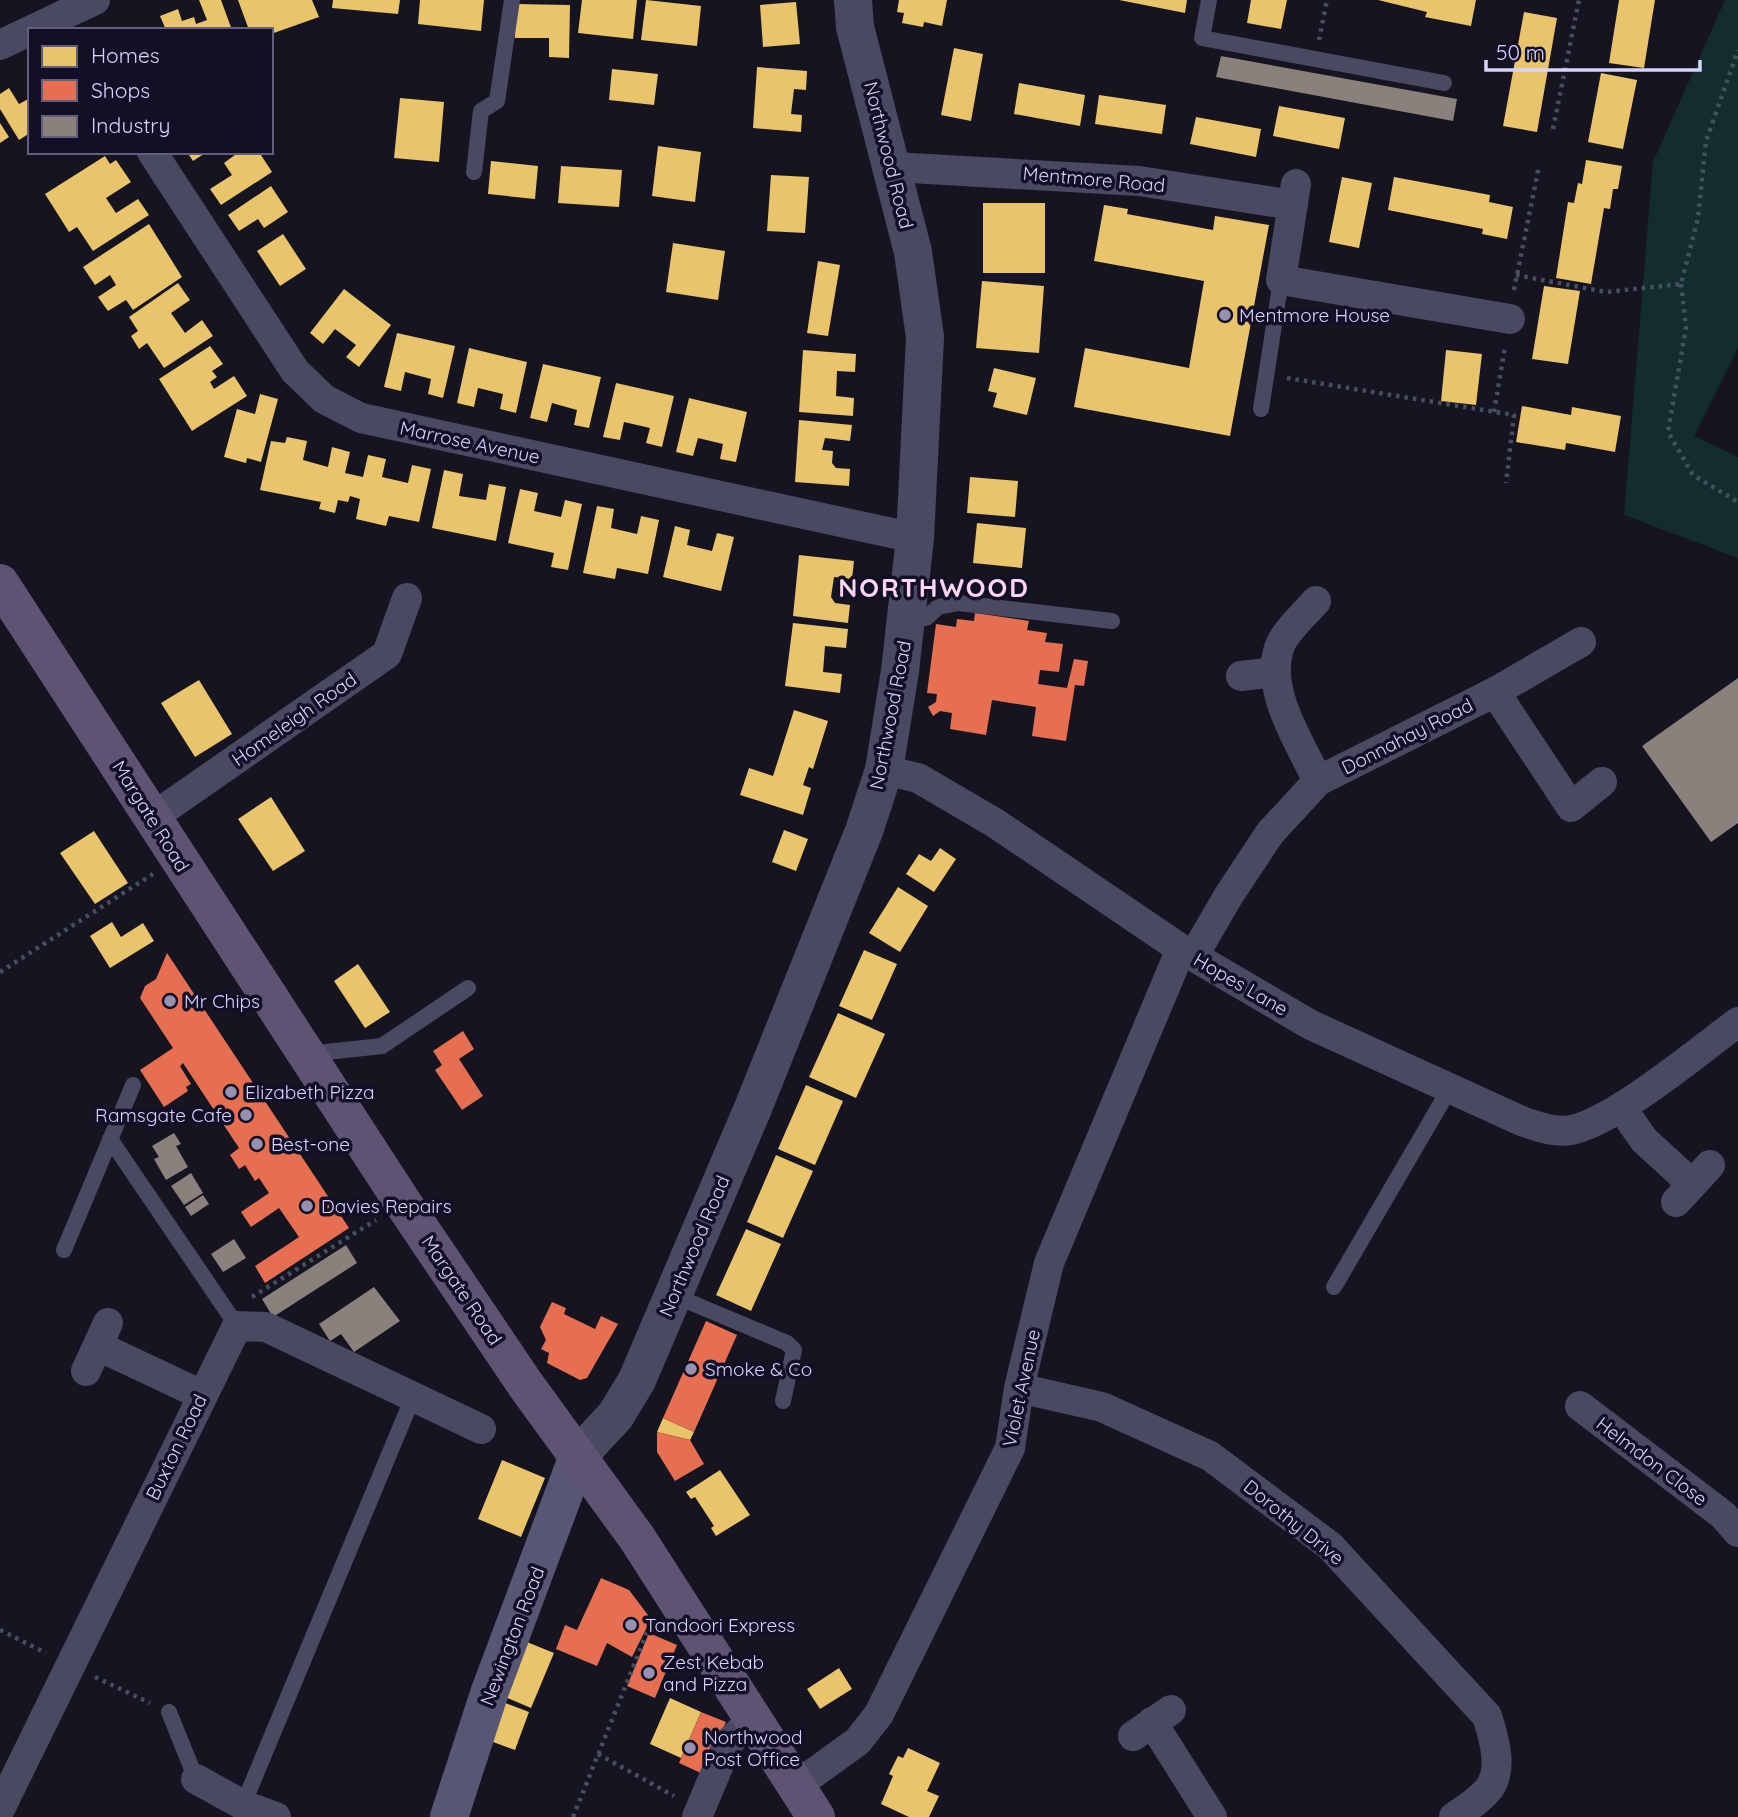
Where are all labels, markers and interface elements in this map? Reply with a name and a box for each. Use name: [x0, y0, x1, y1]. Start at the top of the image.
legend: [28, 28, 273, 154]
scale bar: [1486, 28, 1700, 72]
text: 50 m: [1496, 39, 1545, 65]
text: Homes: [91, 42, 160, 68]
text: Shops: [91, 77, 150, 103]
street label: Northwood Road: [859, 79, 919, 231]
text: Industry: [91, 112, 170, 138]
street label: Mentmore Road: [1022, 161, 1166, 197]
place label: Mentmore House: [1239, 303, 1390, 327]
marker: Mentmore House: [1217, 307, 1233, 323]
street label: Marrose Avenue: [398, 415, 542, 469]
district label: NORTHWOOD: [838, 571, 1030, 604]
street label: Northwood Road: [864, 639, 916, 791]
street label: Homeleigh Road: [227, 667, 361, 771]
street label: Donnahay Road: [1337, 693, 1477, 779]
street label: Margate Road: [107, 756, 195, 876]
street label: Hopes Lane: [1190, 947, 1292, 1021]
place label: Mr Chips: [184, 989, 260, 1013]
marker: Mr Chips: [162, 993, 178, 1009]
place label: Elizabeth Pizza: [245, 1080, 375, 1104]
marker: Elizabeth Pizza: [223, 1084, 239, 1100]
place label: Ramsgate Cafe: [95, 1103, 232, 1127]
marker: Ramsgate Cafe: [238, 1107, 254, 1123]
place label: Best-one: [271, 1132, 350, 1156]
marker: Best-one: [249, 1136, 265, 1152]
street label: Northwood Road: [653, 1172, 735, 1320]
place label: Davies Repairs: [321, 1194, 452, 1218]
marker: Davies Repairs: [299, 1198, 315, 1214]
street label: Margate Road: [417, 1231, 507, 1349]
street label: Violet Avenue: [997, 1327, 1045, 1449]
place label: Smoke & Co: [705, 1357, 812, 1381]
marker: Smoke & Co: [683, 1361, 699, 1377]
street label: Buxton Road: [140, 1390, 212, 1504]
street label: Helmdon Close: [1592, 1411, 1712, 1511]
street label: Dorothy Drive: [1239, 1474, 1349, 1570]
street label: Newington Road: [474, 1563, 550, 1709]
place label: Tandoori Express: [645, 1613, 795, 1637]
marker: Tandoori Express: [623, 1617, 639, 1633]
place label: Zest Kebab and Pizza: [663, 1650, 764, 1696]
marker: Zest Kebab and Pizza: [641, 1665, 657, 1681]
place label: Northwood Post Office: [704, 1725, 803, 1771]
marker: Northwood Post Office: [682, 1740, 698, 1756]

